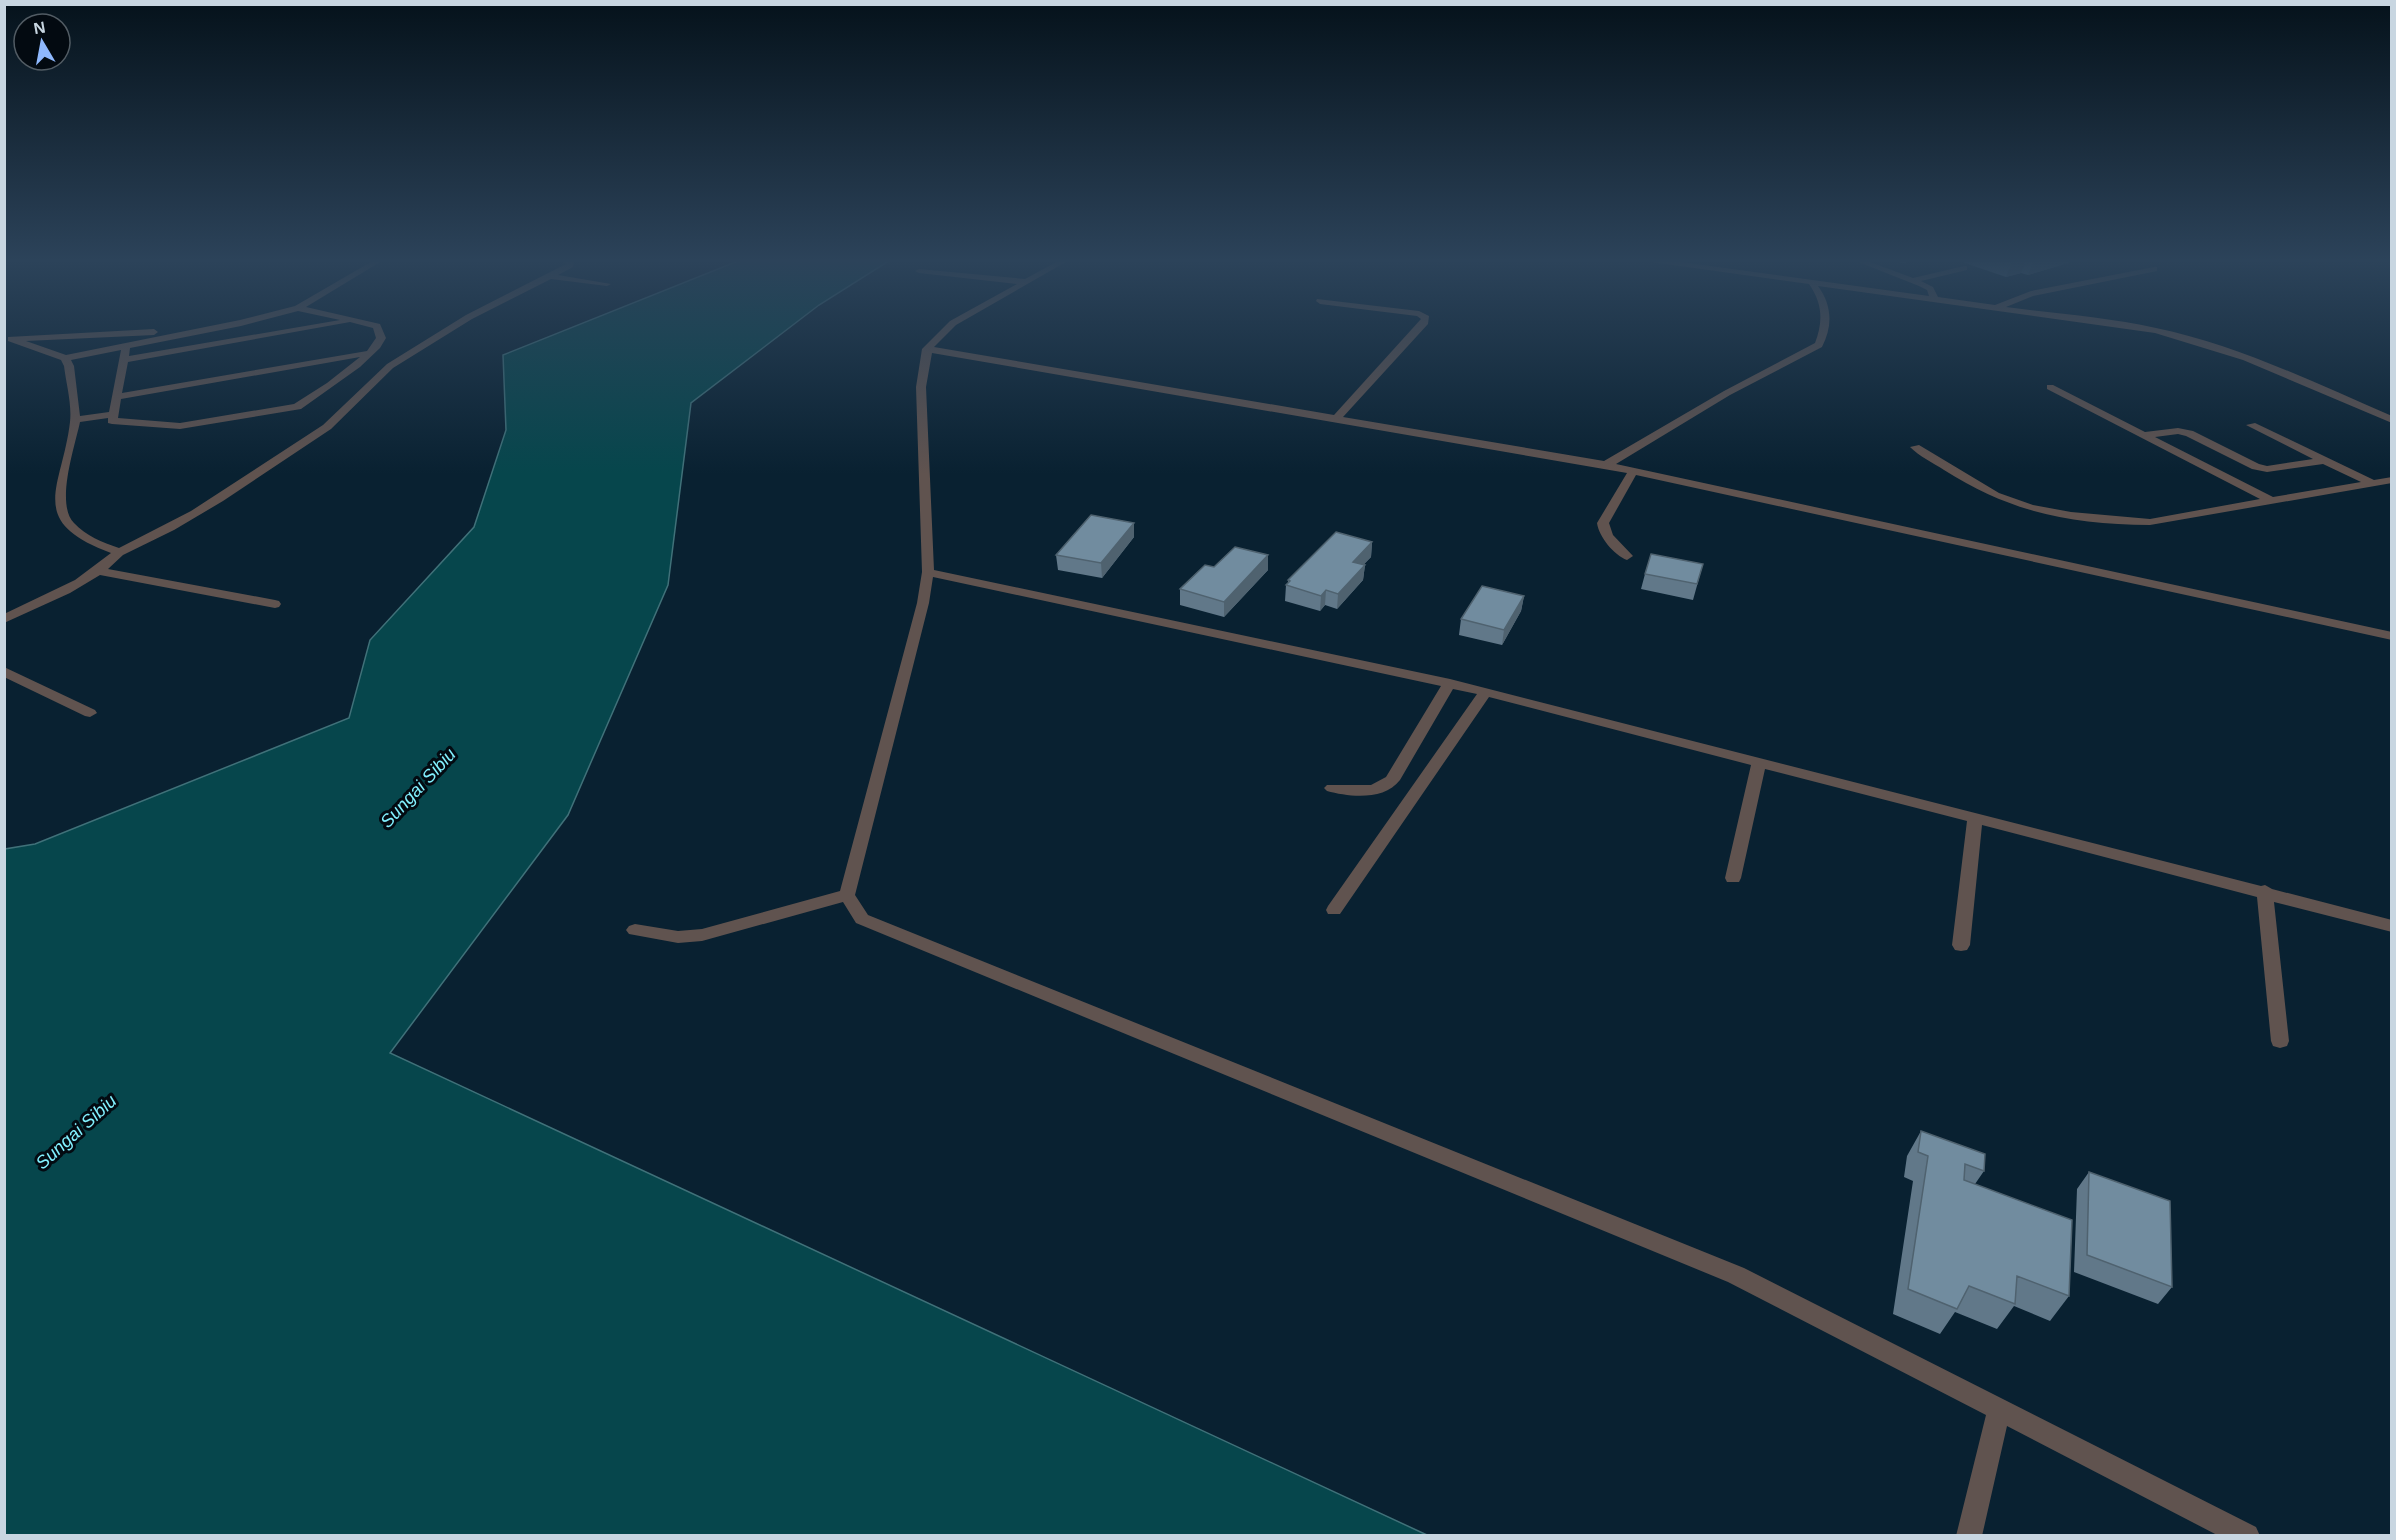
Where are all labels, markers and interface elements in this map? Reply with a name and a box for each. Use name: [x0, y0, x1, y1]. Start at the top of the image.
north arrow: [12, 12, 72, 72]
text: N: [32, 18, 47, 37]
water label: Sungai Sibiu: [376, 744, 460, 832]
water label: Sungai Sibiu: [32, 1091, 120, 1173]

